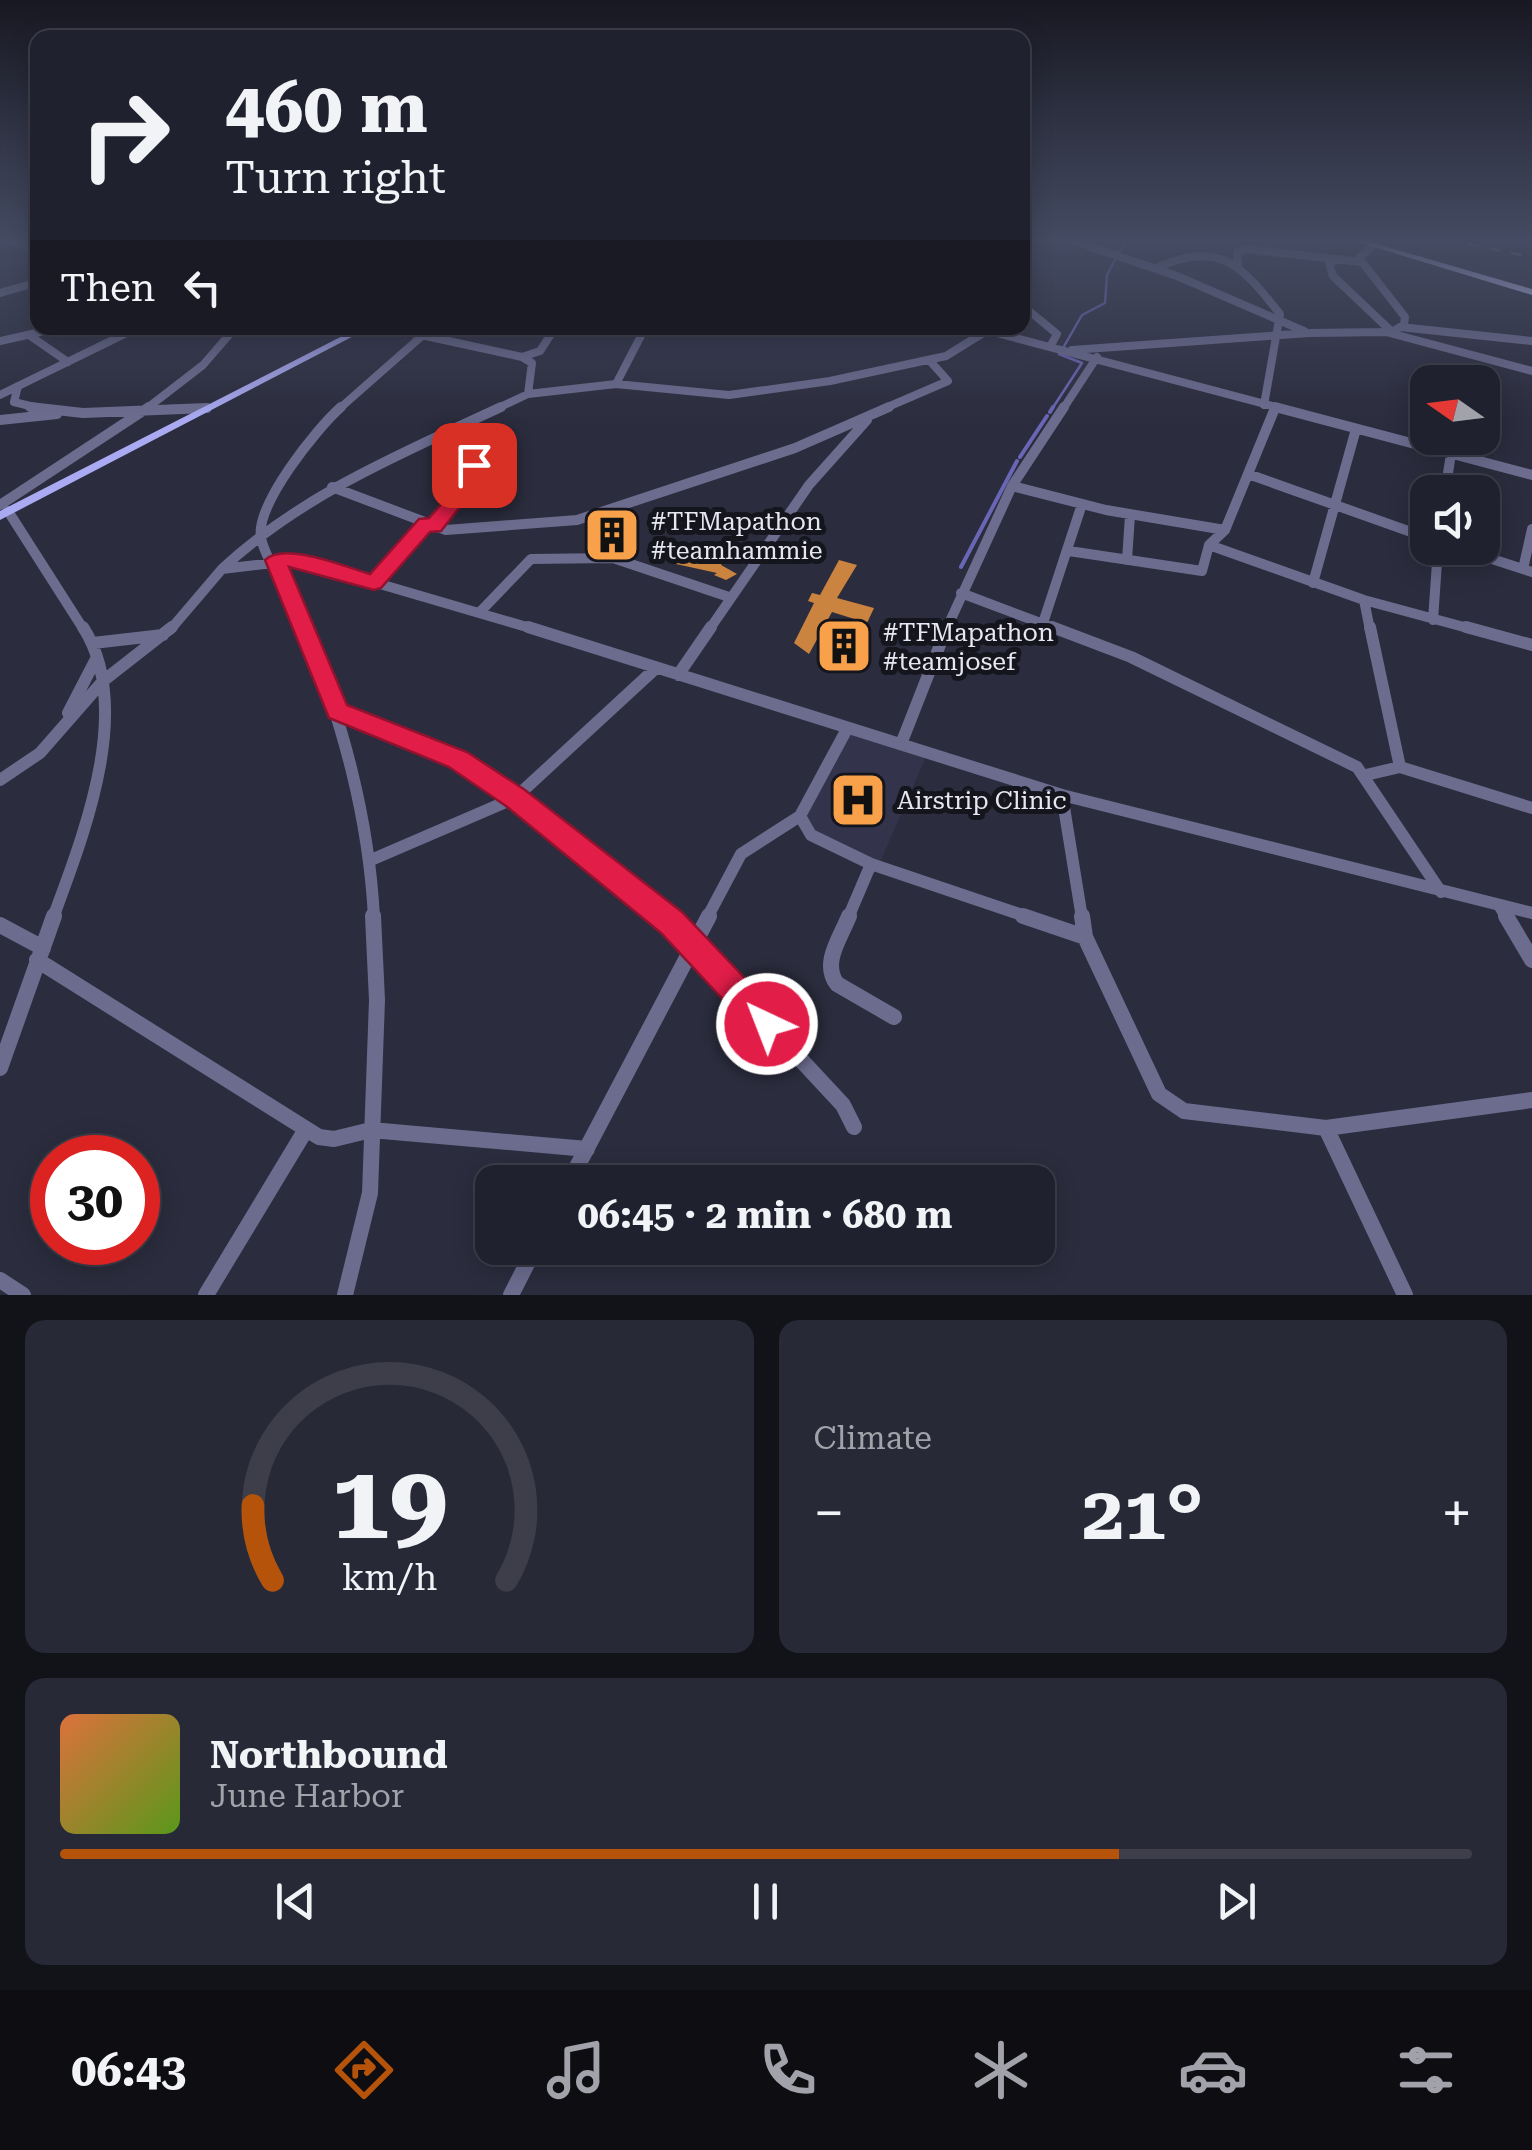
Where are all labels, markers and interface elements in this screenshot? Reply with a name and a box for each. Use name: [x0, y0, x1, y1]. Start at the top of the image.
text: 460 m: [225, 67, 428, 149]
icon: right: [60, 70, 190, 200]
text: Turn right: [225, 151, 446, 204]
icon: left: [175, 260, 230, 315]
text: Then: [60, 266, 155, 310]
north arrow: [1410, 365, 1500, 455]
map controls: [1410, 365, 1500, 565]
pin: [432, 423, 517, 508]
icon: arrive: [447, 438, 502, 493]
button: sound: [1410, 475, 1500, 565]
building icon: #TFMapathon #teamhammie: [582, 505, 642, 565]
place label: #TFMapathon #teamhammie: [651, 507, 822, 565]
building icon: #TFMapathon #teamjosef: [814, 616, 874, 676]
place label: #TFMapathon #teamjosef: [883, 618, 1054, 676]
hospital icon: Airstrip Clinic: [828, 770, 888, 830]
place label: Airstrip Clinic: [897, 786, 1067, 815]
position arrow: [715, 972, 819, 1076]
speed limit sign: 30: [30, 1135, 160, 1265]
text: 06:45 · 2 min · 680 m: [578, 1193, 952, 1237]
text: Climate: [814, 1419, 932, 1457]
text: 19: [331, 1442, 447, 1563]
text: 21°: [1082, 1469, 1203, 1557]
text: −: [814, 1481, 844, 1545]
text: +: [1441, 1481, 1472, 1545]
text: km/h: [341, 1557, 437, 1599]
text: Northbound: [210, 1733, 448, 1777]
text: June Harbor: [210, 1777, 404, 1815]
icon: previous: [268, 1874, 323, 1929]
icon: pause: [738, 1874, 793, 1929]
icon: next: [1209, 1874, 1264, 1929]
icon: directions: [329, 2035, 399, 2105]
icon: music: [541, 2035, 611, 2105]
icon: phone: [753, 2035, 823, 2105]
icon: climate: [966, 2035, 1036, 2105]
icon: car: [1178, 2035, 1248, 2105]
icon: filters: [1391, 2035, 1461, 2105]
text: 06:43: [71, 2044, 186, 2097]

